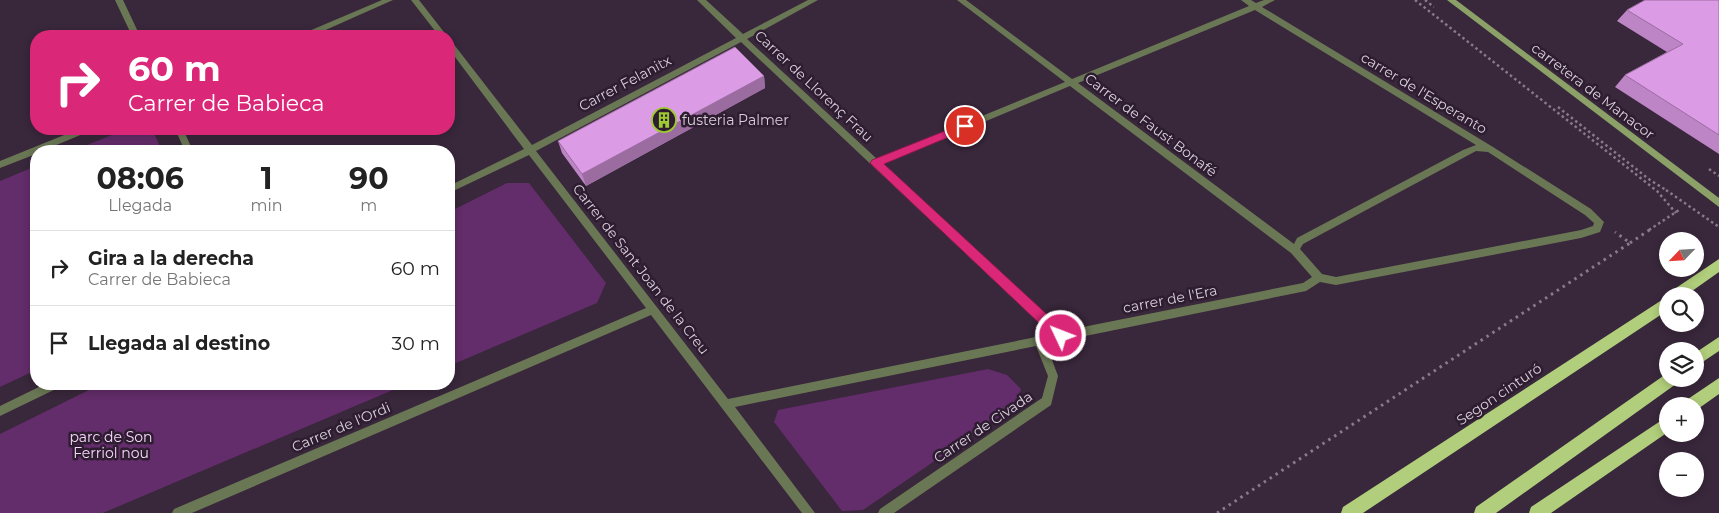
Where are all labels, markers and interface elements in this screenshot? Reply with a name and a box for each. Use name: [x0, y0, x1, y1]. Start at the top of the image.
street label: Carrer de Llorenç Frau: [751, 26, 877, 146]
street label: carretera de Manacor: [1528, 39, 1658, 143]
text: 60 m: [128, 47, 221, 90]
street label: carrer de l'Esperanto: [1358, 48, 1491, 138]
icon: right: [45, 50, 110, 115]
street label: Carrer Felanitx: [576, 51, 675, 115]
street label: Carrer de Faust Bonafé: [1081, 69, 1221, 181]
text: Carrer de Babieca: [128, 90, 325, 117]
pin: [944, 105, 986, 147]
building icon: fusteria Palmer: [651, 107, 677, 133]
place label: fusteria Palmer: [682, 111, 789, 129]
icon: arrive: [951, 112, 979, 140]
text: 08:06: [96, 160, 184, 197]
text: 1: [261, 160, 272, 197]
text: 90: [349, 160, 389, 197]
street label: Carrer de Sant Joan de la Creu: [569, 180, 713, 358]
text: Llegada: [108, 196, 172, 215]
text: min: [250, 196, 283, 215]
text: m: [360, 196, 377, 215]
north arrow: [1659, 232, 1704, 278]
map controls: [1659, 232, 1704, 497]
text: Gira a la derecha: [88, 247, 254, 270]
icon: right: [45, 254, 73, 282]
text: 60 m: [391, 257, 440, 280]
text: Carrer de Babieca: [88, 270, 231, 289]
street label: carrer de l'Era: [1121, 281, 1219, 317]
button: search: [1659, 287, 1704, 332]
position arrow: [1034, 309, 1086, 361]
icon: arrive: [45, 329, 73, 357]
text: Llegada al destino: [88, 332, 270, 355]
text: 30 m: [392, 332, 440, 355]
button: layers: [1659, 342, 1704, 387]
street label: Segon cinturó: [1453, 359, 1545, 429]
street label: Carrer de Civada: [930, 387, 1036, 467]
button: +: [1659, 397, 1704, 442]
street label: Carrer de l'Ordi: [289, 398, 393, 456]
park label: parc de Son Ferriol nou: [69, 428, 153, 462]
button: −: [1659, 452, 1704, 497]

